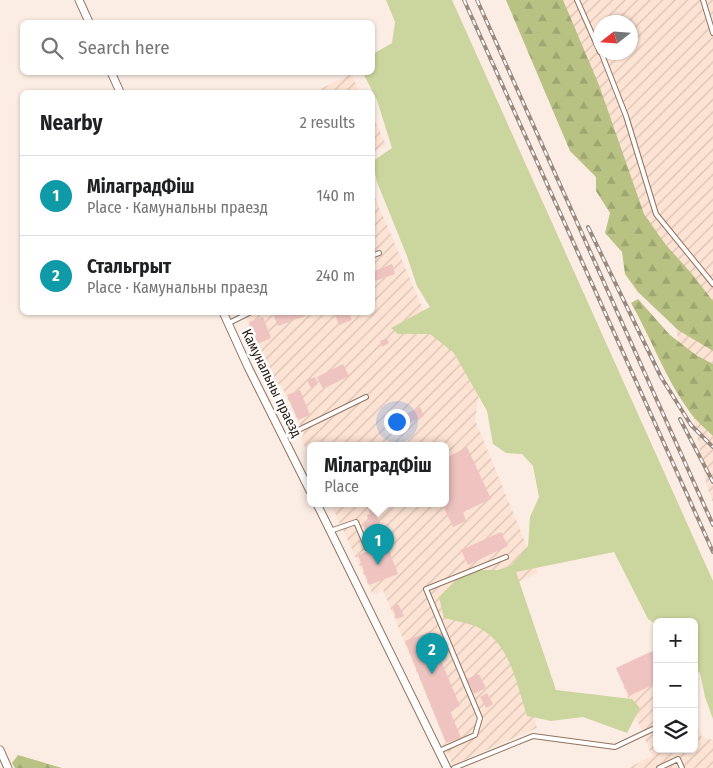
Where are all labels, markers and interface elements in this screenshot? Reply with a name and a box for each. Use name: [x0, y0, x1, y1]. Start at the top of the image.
north arrow: [593, 15, 638, 60]
search box: [20, 20, 375, 75]
icon: search: [38, 34, 66, 62]
text: Search here: [78, 36, 170, 59]
text: Nearby: [40, 110, 102, 136]
text: 2 results: [300, 113, 355, 132]
text: МілаградФіш: [87, 175, 195, 198]
text: 1: [53, 186, 59, 205]
text: 140 m: [317, 186, 355, 205]
text: Place · Камунальны праезд: [87, 198, 268, 217]
text: Стальгрыт: [87, 255, 171, 278]
text: 2: [52, 266, 60, 285]
text: 240 m: [316, 266, 355, 285]
text: Place · Камунальны праезд: [87, 278, 268, 297]
street label: Камунальны праезд: [238, 326, 305, 440]
your location: [384, 409, 410, 435]
popup: [307, 442, 449, 507]
text: МілаградФіш: [324, 454, 432, 477]
text: Place: [324, 477, 359, 496]
pin: 1: [362, 524, 394, 565]
map controls: [653, 618, 698, 753]
button: +: [653, 618, 698, 663]
pin: 2: [416, 633, 448, 674]
button: −: [653, 663, 698, 708]
button: layers: [653, 708, 698, 753]

